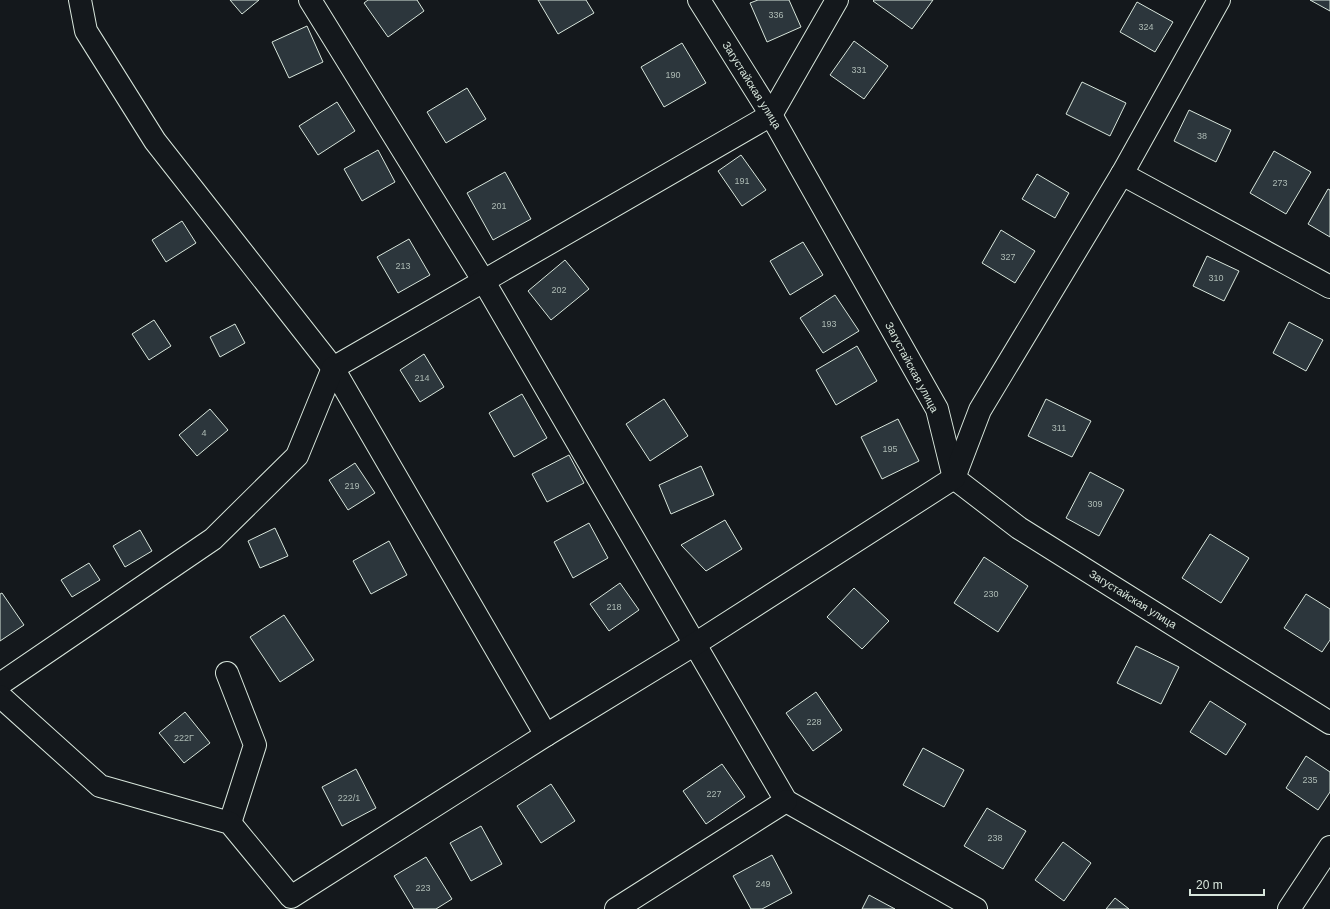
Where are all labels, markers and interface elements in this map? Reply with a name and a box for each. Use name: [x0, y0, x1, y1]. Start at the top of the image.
house number: 336: [768, 10, 784, 20]
house number: 324: [1138, 22, 1154, 32]
street label: Загустайская улица: [720, 39, 784, 132]
house number: 331: [851, 65, 867, 75]
house number: 190: [665, 70, 681, 80]
house number: 38: [1197, 131, 1207, 141]
house number: 191: [734, 176, 750, 186]
house number: 273: [1272, 178, 1288, 188]
house number: 201: [491, 201, 507, 211]
house number: 327: [1000, 252, 1016, 262]
house number: 213: [395, 261, 411, 271]
house number: 310: [1208, 273, 1224, 283]
house number: 202: [551, 285, 567, 295]
house number: 193: [821, 319, 837, 329]
street label: Загустайская улица: [883, 320, 941, 415]
house number: 214: [414, 373, 430, 383]
house number: 311: [1052, 423, 1066, 433]
house number: 4: [201, 428, 207, 438]
house number: 195: [882, 444, 898, 454]
house number: 219: [344, 481, 360, 491]
house number: 309: [1087, 499, 1103, 509]
street label: Загустайская улица: [1087, 567, 1180, 631]
house number: 230: [983, 589, 999, 599]
house number: 218: [606, 602, 622, 612]
house number: 228: [806, 717, 822, 727]
house number: 222Г: [174, 733, 194, 743]
house number: 235: [1302, 775, 1318, 785]
house number: 227: [706, 789, 722, 799]
house number: 222/1: [338, 793, 360, 803]
house number: 238: [987, 833, 1003, 843]
scale bar: [1190, 871, 1264, 897]
text: 20 m: [1196, 878, 1223, 892]
house number: 249: [755, 879, 771, 889]
house number: 223: [415, 883, 431, 893]

